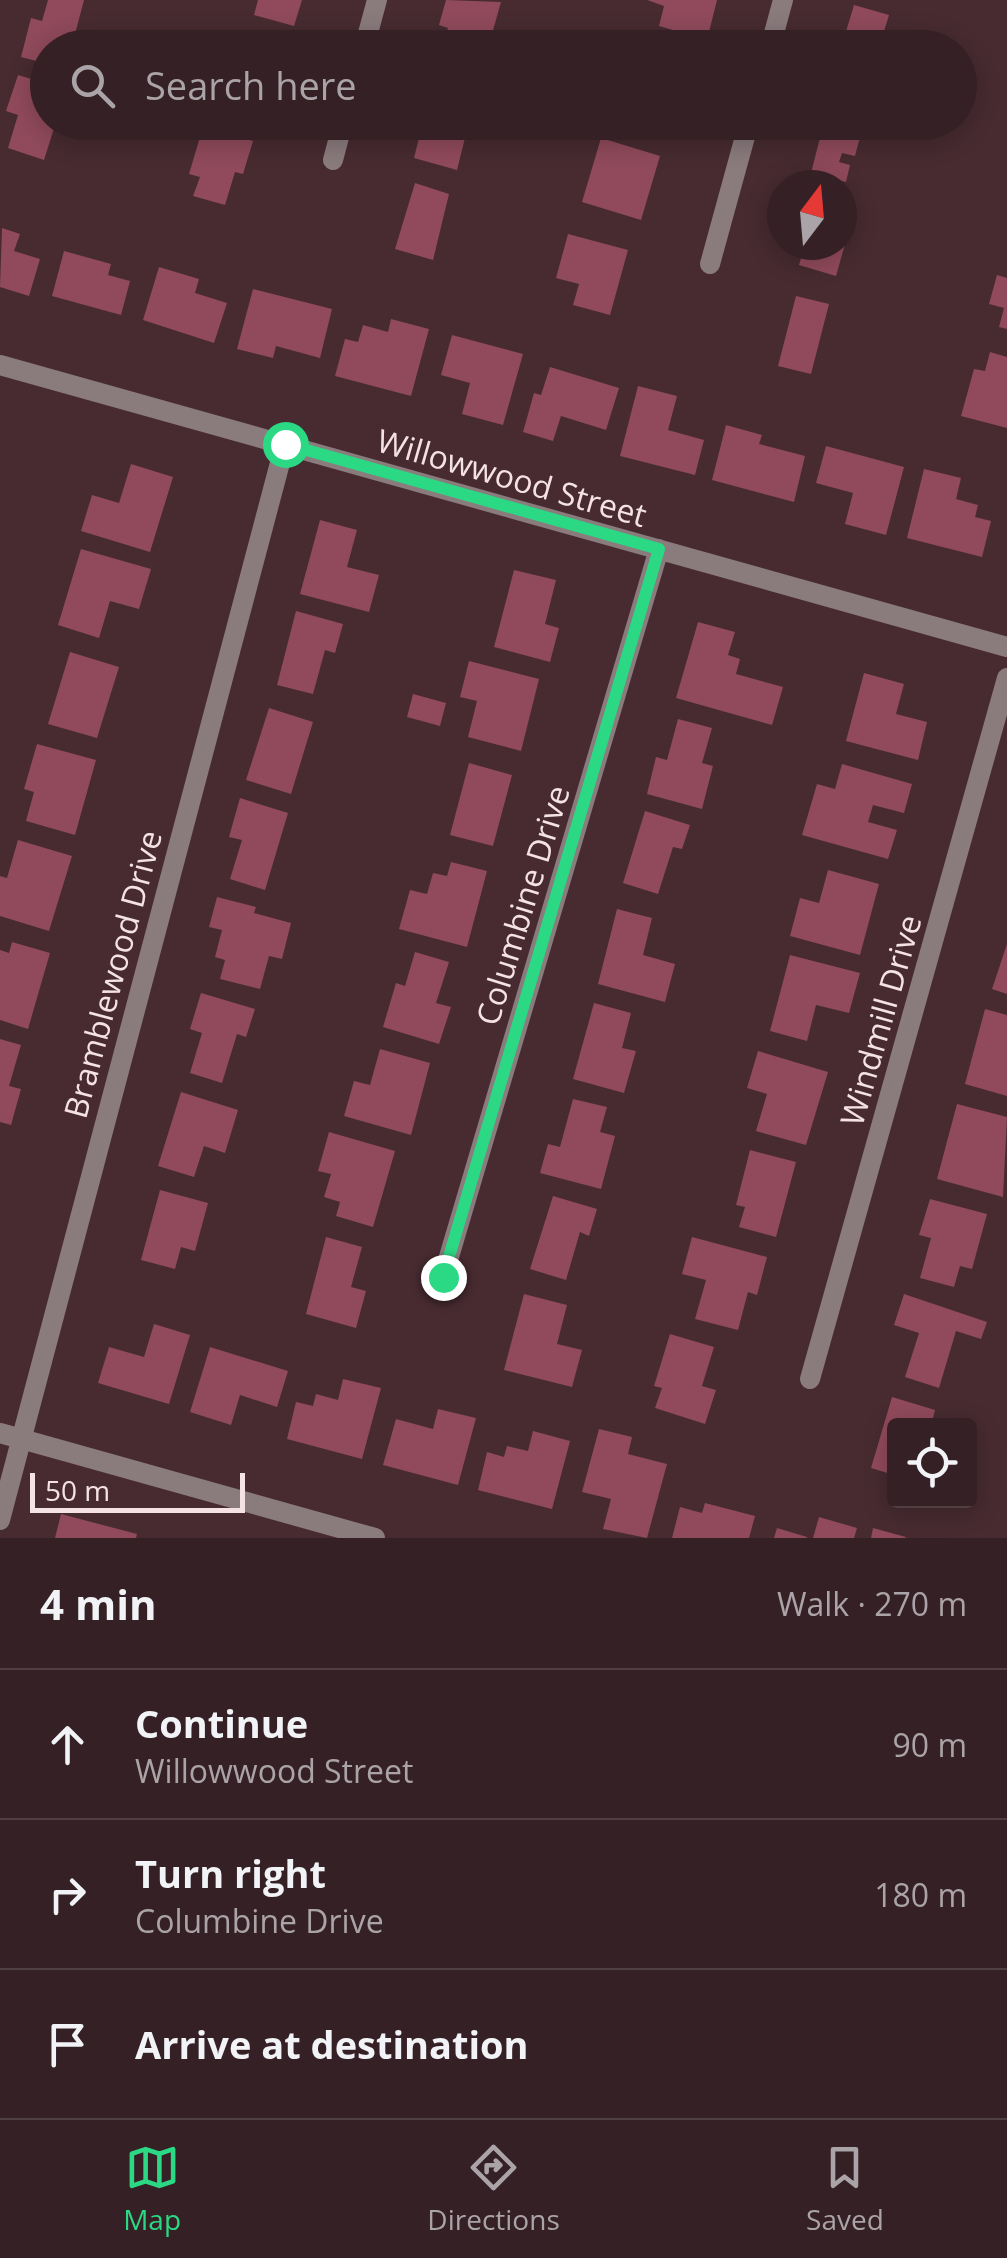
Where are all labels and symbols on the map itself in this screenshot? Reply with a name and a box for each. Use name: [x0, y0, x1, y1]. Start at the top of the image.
north arrow: [767, 170, 857, 260]
street label: Willowwood Street: [372, 418, 652, 536]
route start: [263, 422, 309, 468]
street label: Columbine Drive: [465, 780, 579, 1030]
street label: Bramblewood Drive: [53, 825, 171, 1123]
street label: Windmill Drive: [829, 910, 931, 1130]
route end: [421, 1255, 467, 1301]
scale bar: [30, 1468, 245, 1512]

